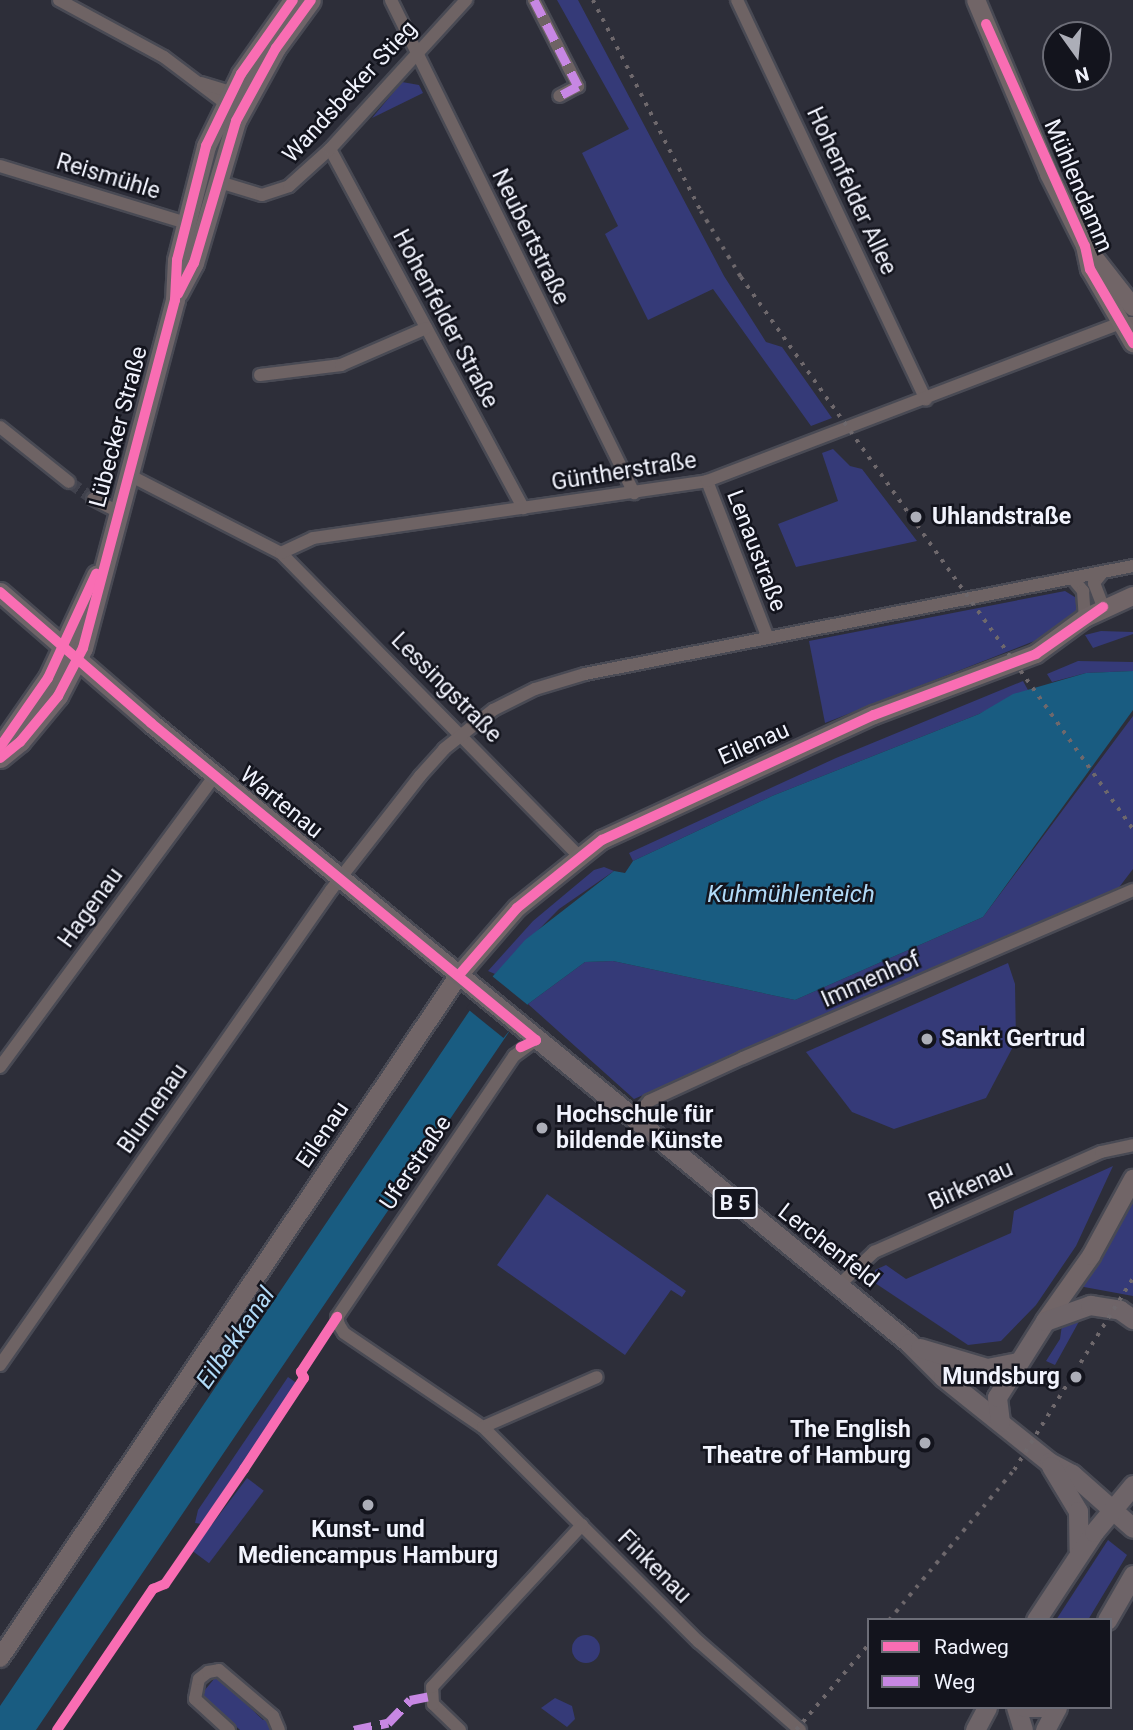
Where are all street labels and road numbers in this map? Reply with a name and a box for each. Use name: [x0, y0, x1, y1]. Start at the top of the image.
street label: Wandsbeker Stieg: [277, 15, 423, 169]
street label: Hohenfelder Allee: [800, 103, 902, 279]
street label: Mühlendamm: [1038, 115, 1118, 257]
street label: Reismühle: [53, 148, 163, 206]
street label: Neubertstraße: [485, 165, 575, 309]
street label: Hohenfelder Straße: [386, 225, 504, 413]
street label: Lübecker Straße: [84, 343, 154, 511]
street label: Güntherstraße: [550, 447, 698, 497]
street label: Lenaustraße: [720, 486, 792, 616]
street label: Lessingstraße: [385, 627, 507, 749]
street label: Eilenau: [714, 716, 794, 772]
street label: Wartenau: [234, 761, 328, 845]
street label: Hagenau: [53, 863, 129, 953]
street label: Immenhof: [817, 946, 925, 1014]
street label: Blumenau: [112, 1059, 194, 1159]
street label: Eilenau: [291, 1096, 355, 1174]
street label: Uferstraße: [374, 1111, 458, 1215]
street label: Birkenau: [925, 1155, 1017, 1217]
road number: B 5: [712, 1186, 758, 1220]
street label: Lerchenfeld: [772, 1198, 884, 1294]
street label: Finkenau: [612, 1525, 696, 1609]

